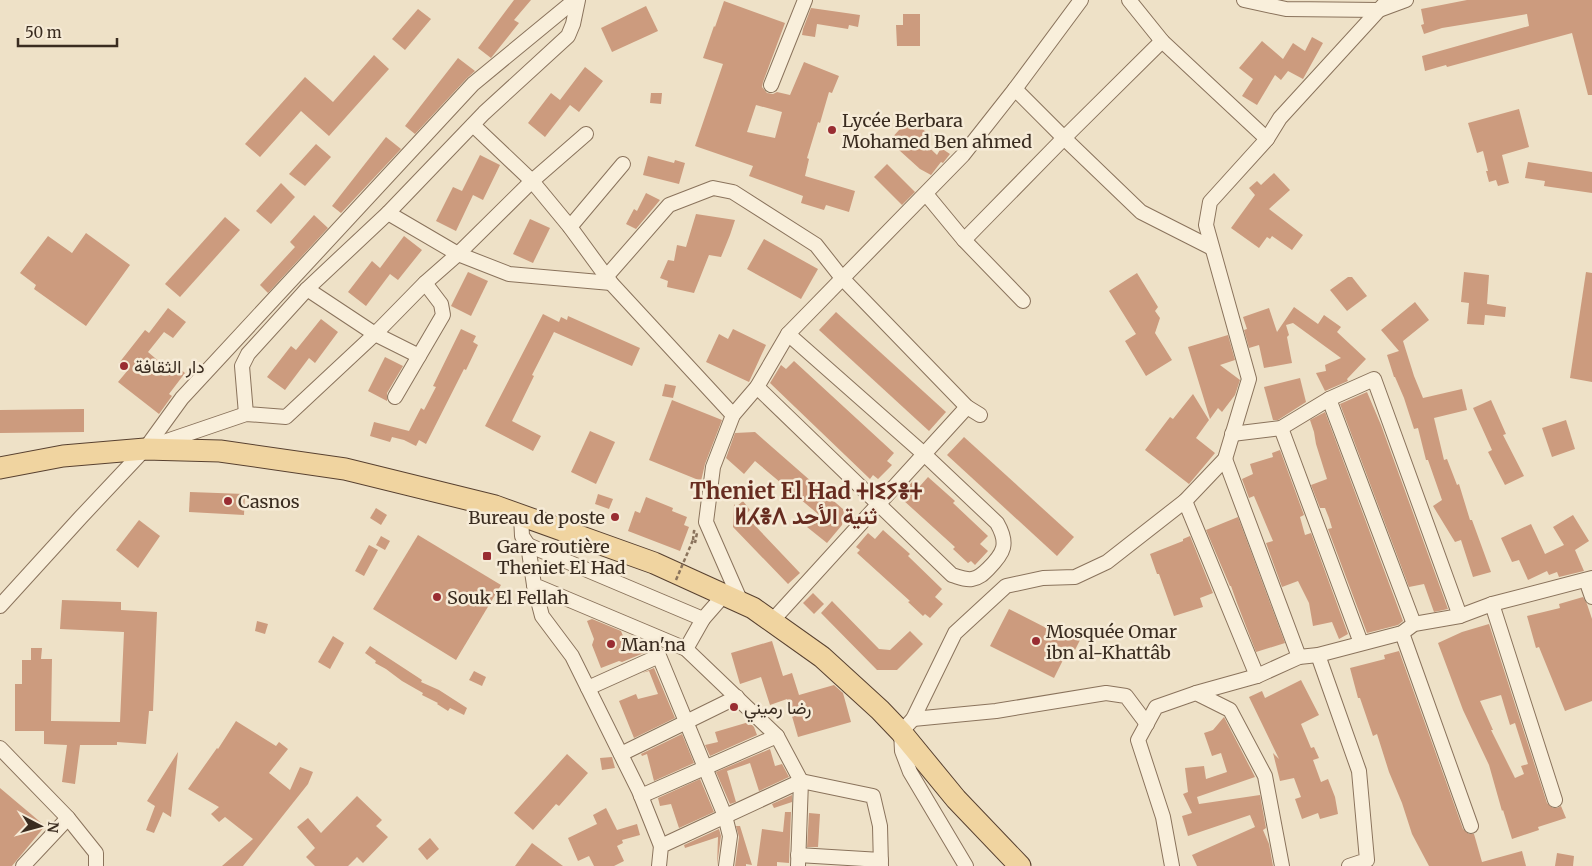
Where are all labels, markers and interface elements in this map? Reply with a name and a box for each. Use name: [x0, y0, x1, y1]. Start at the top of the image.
scale bar: [18, 15, 116, 47]
text: 50 m: [25, 23, 62, 42]
place label: Lycée Berbara Mohamed Ben ahmed: [842, 109, 1032, 153]
marker: Lycée Berbara Mohamed Ben ahmed: [826, 124, 838, 136]
place label: دار الثقافة: [134, 355, 205, 378]
marker: دار الثقافة: [118, 360, 130, 372]
district label: Theniet El Had ⵜⵏⵉⵢⴻⵜ ⵍⵃⴻⴷ ثنية الأحد: [690, 477, 922, 530]
place label: Casnos: [238, 490, 300, 513]
marker: Casnos: [222, 495, 234, 507]
place label: Bureau de poste: [468, 506, 605, 529]
marker: Bureau de poste: [609, 511, 621, 523]
place label: Gare routière Theniet El Had: [497, 535, 626, 579]
marker: Gare routière Theniet El Had: [481, 550, 493, 562]
place label: Souk El Fellah: [447, 586, 569, 609]
marker: Souk El Fellah: [431, 591, 443, 603]
place label: Mosquée Omar ibn al-Khattâb: [1046, 620, 1177, 664]
place label: Man'na: [621, 633, 686, 656]
marker: Mosquée Omar ibn al-Khattâb: [1030, 635, 1042, 647]
marker: Man'na: [605, 638, 617, 650]
place label: رضا رميني: [744, 696, 811, 723]
marker: رضا رميني: [728, 701, 740, 713]
north arrow: [15, 801, 65, 851]
text: N: [43, 821, 62, 834]

